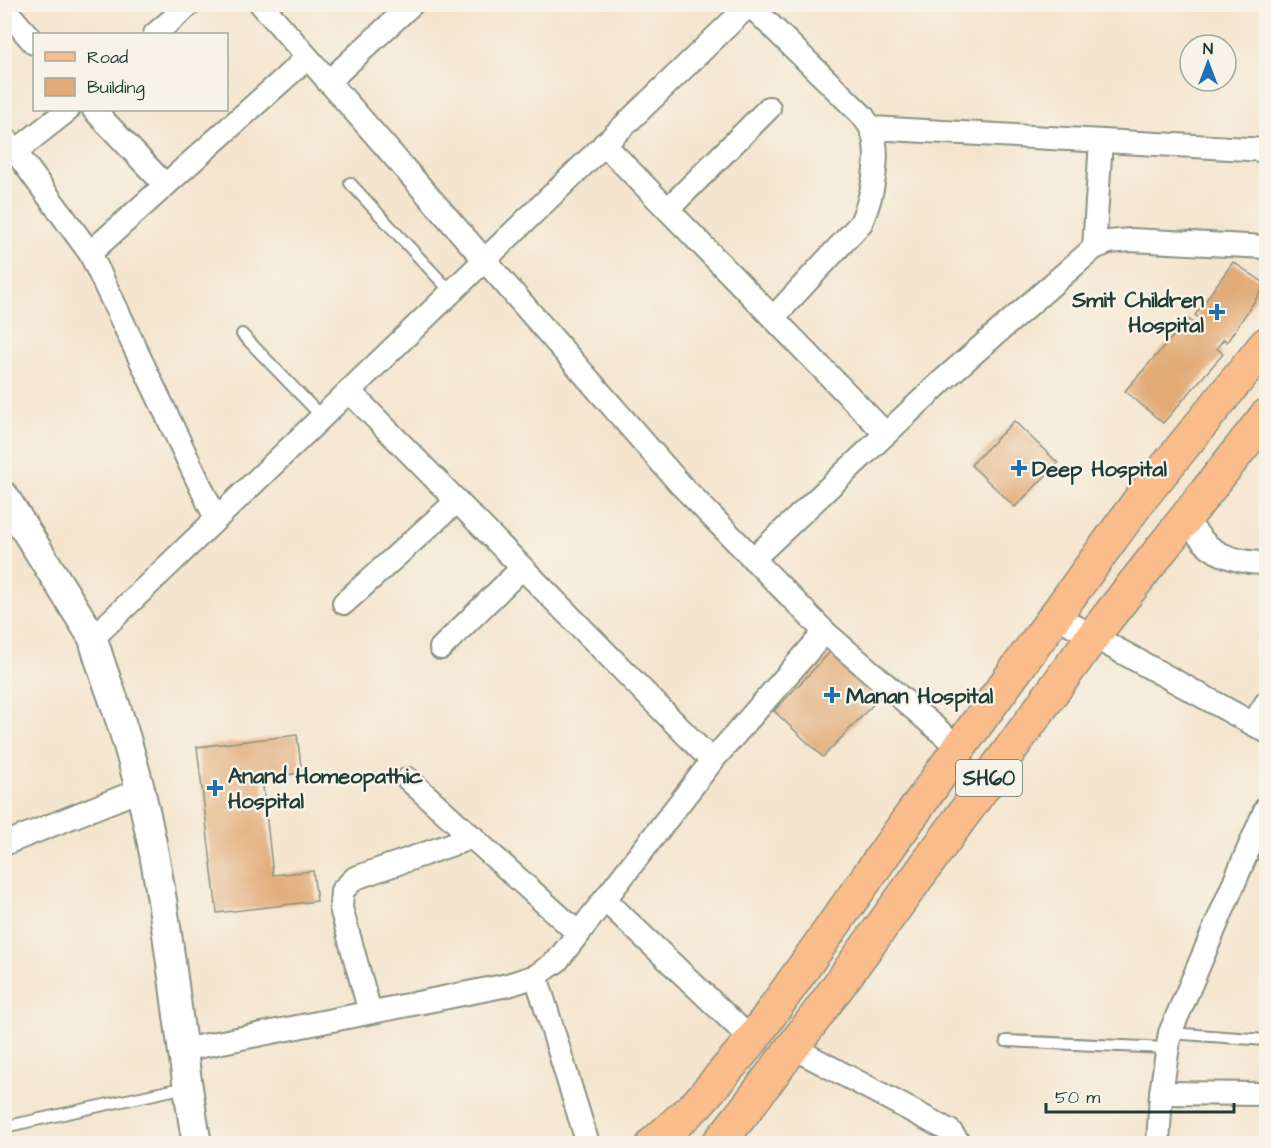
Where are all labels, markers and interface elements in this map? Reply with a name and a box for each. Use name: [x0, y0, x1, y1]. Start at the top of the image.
legend: [33, 33, 228, 111]
north arrow: [1178, 33, 1238, 93]
text: N: [1203, 38, 1213, 60]
text: Road: [87, 45, 128, 70]
text: Building: [87, 75, 145, 101]
place label: Smit Children Hospital: [1071, 285, 1205, 341]
marker: Smit Children Hospital: [1208, 303, 1226, 321]
place label: Deep Hospital: [1032, 454, 1168, 485]
marker: Deep Hospital: [1010, 459, 1028, 477]
place label: Manan Hospital: [846, 681, 994, 712]
marker: Manan Hospital: [823, 686, 841, 704]
road number: SH60: [956, 760, 1022, 796]
place label: Anand Homeopathic Hospital: [228, 761, 423, 817]
marker: Anand Homeopathic Hospital: [206, 779, 224, 797]
scale bar: [1046, 1076, 1234, 1114]
text: 50 m: [1055, 1085, 1100, 1110]

